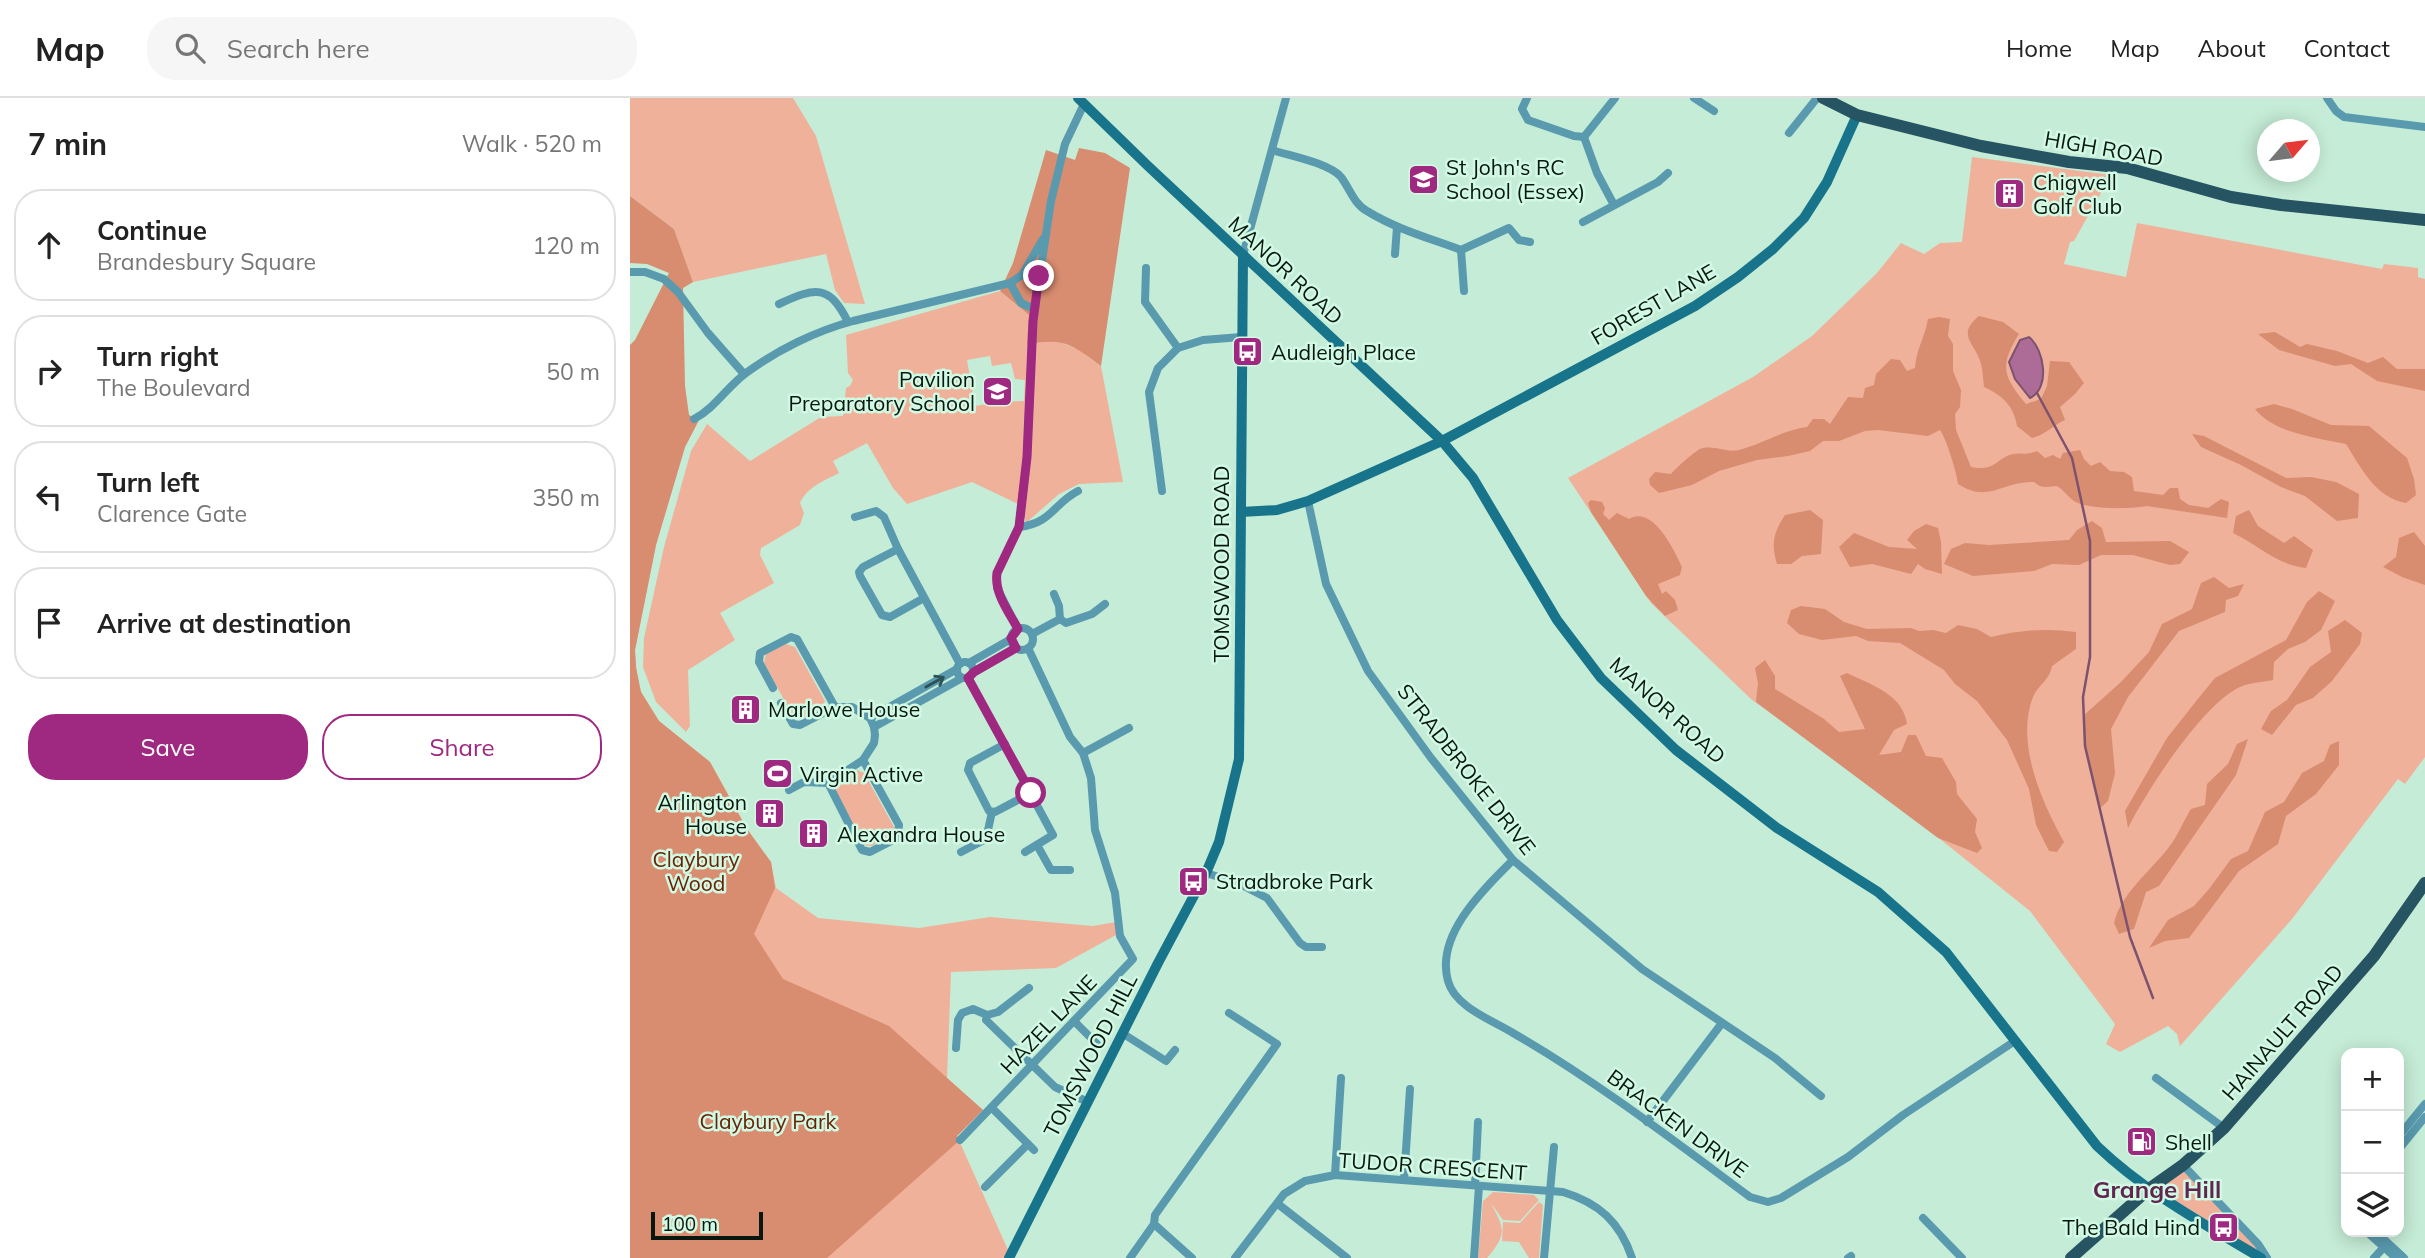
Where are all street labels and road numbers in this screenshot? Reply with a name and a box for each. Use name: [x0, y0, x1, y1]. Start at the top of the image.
street label: HIGH ROAD: [2043, 125, 2165, 171]
street label: MANOR ROAD: [1223, 210, 1349, 330]
street label: FOREST LANE: [1586, 258, 1720, 350]
street label: TOMSWOOD ROAD: [1208, 466, 1234, 662]
street label: MANOR ROAD: [1605, 651, 1731, 769]
street label: STRADBROKE DRIVE: [1392, 678, 1542, 860]
street label: HAINAULT ROAD: [2216, 959, 2348, 1105]
street label: TOMSWOOD HILL: [1038, 968, 1143, 1141]
street label: HAZEL LANE: [994, 969, 1102, 1079]
street label: BRACKEN DRIVE: [1603, 1063, 1753, 1183]
street label: TUDOR CRESCENT: [1338, 1146, 1529, 1186]

